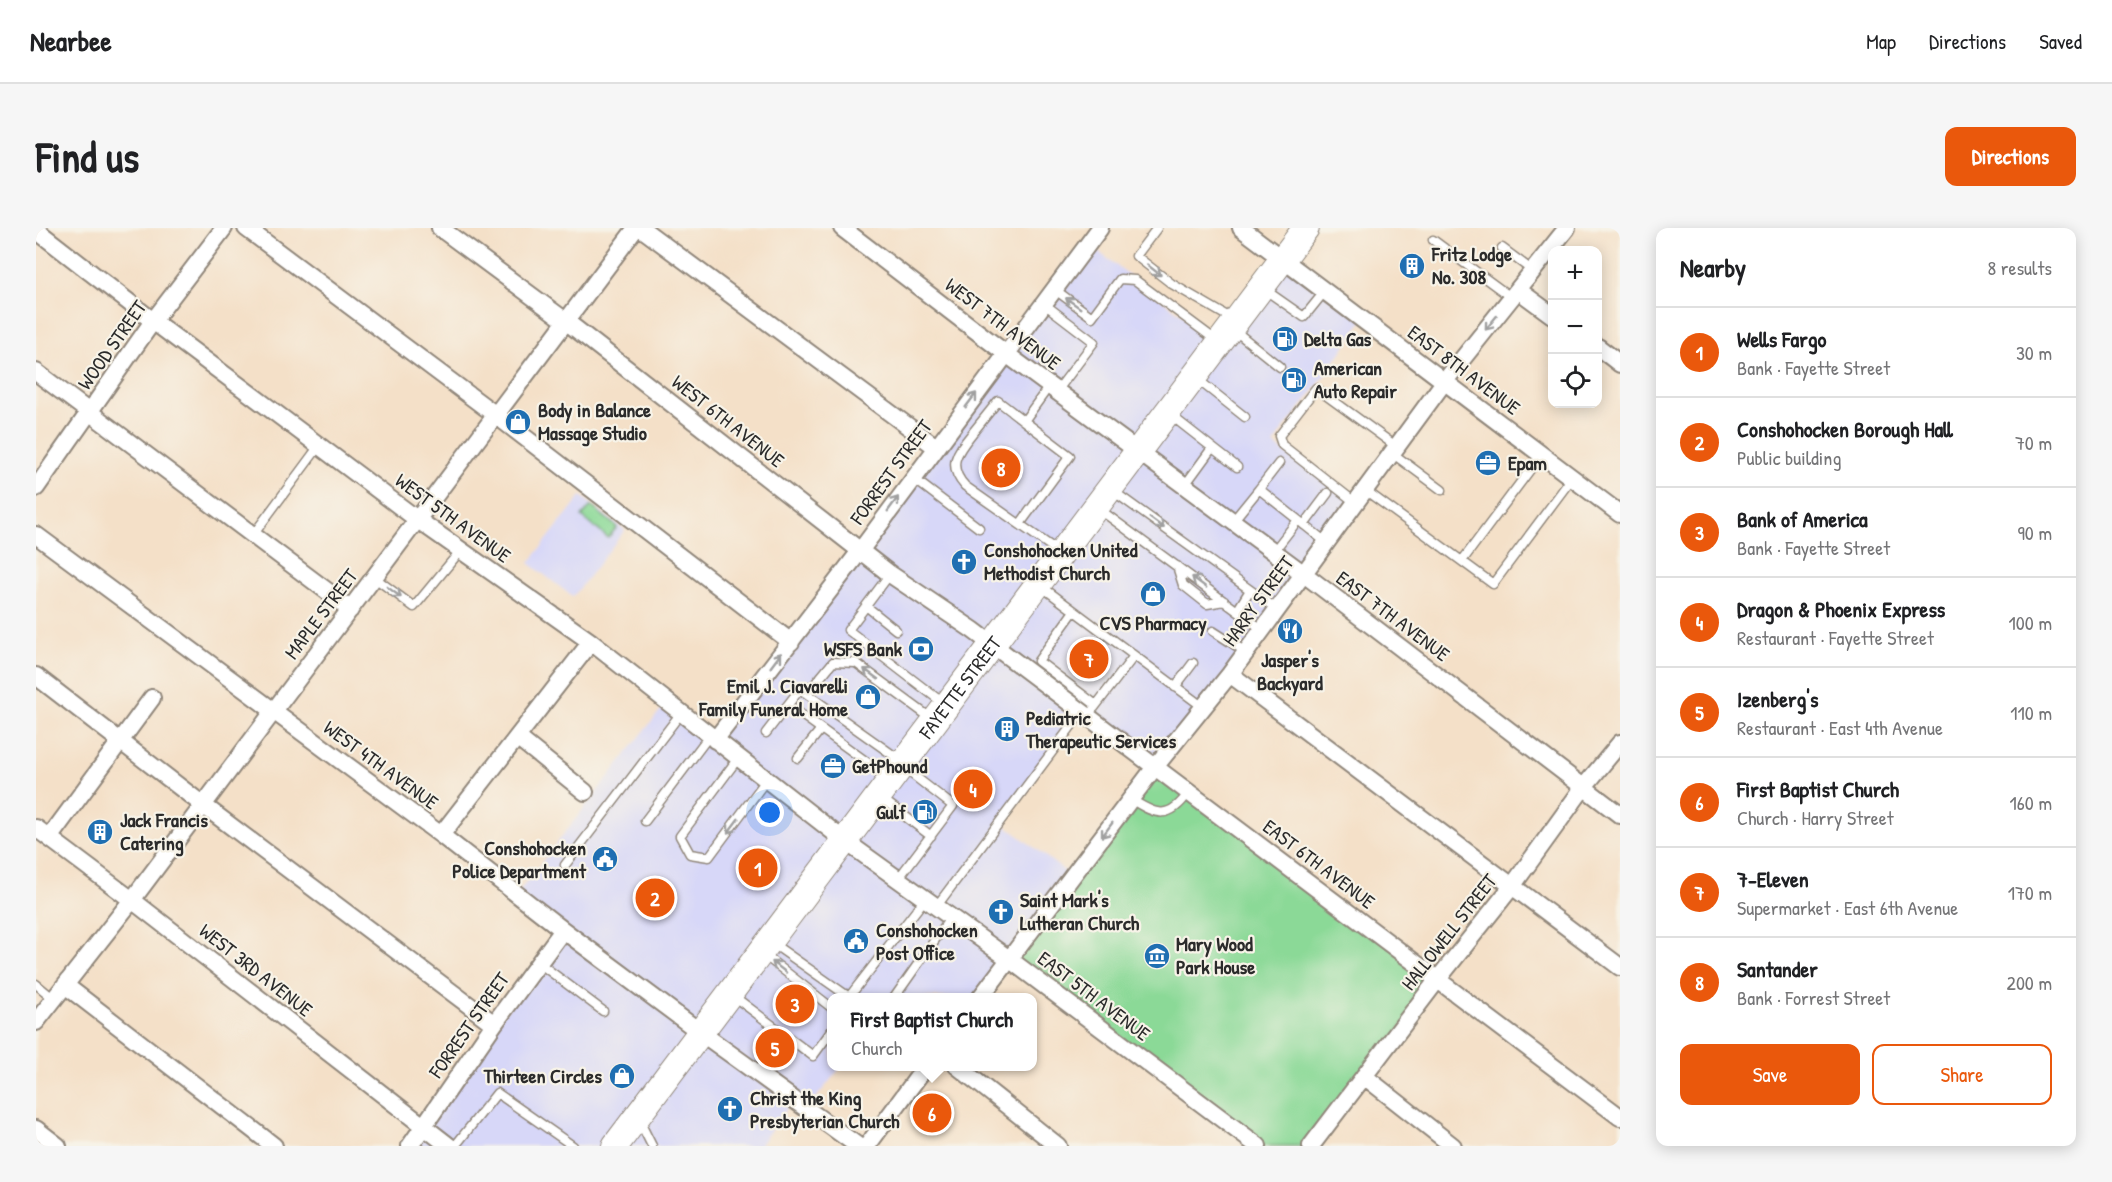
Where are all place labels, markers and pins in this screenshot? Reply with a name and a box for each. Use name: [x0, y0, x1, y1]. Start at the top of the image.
place label: Fritz Lodge No. 308: [1431, 240, 1512, 290]
building icon: Fritz Lodge No. 308: [1397, 251, 1427, 281]
fuel station icon: Delta Gas: [1270, 324, 1300, 354]
place label: Delta Gas: [1304, 325, 1372, 352]
place label: American Auto Repair: [1314, 354, 1397, 405]
fuel station icon: American Auto Repair: [1279, 365, 1309, 395]
place label: Body in Balance Massage Studio: [538, 396, 651, 447]
shop icon: Body in Balance Massage Studio: [503, 407, 533, 437]
pin: 8: [982, 446, 1020, 490]
office icon: Epam: [1473, 448, 1503, 478]
place label: Epam: [1508, 449, 1547, 477]
place label: Conshohocken United Methodist Church: [984, 536, 1138, 586]
church icon: Conshohocken United Methodist Church: [949, 547, 979, 577]
shop icon: CVS Pharmacy: [1138, 579, 1168, 609]
place label: CVS Pharmacy: [1099, 609, 1207, 637]
restaurant icon: Jasper's Backyard: [1275, 616, 1305, 646]
bank icon: WSFS Bank: [906, 634, 936, 664]
place label: WSFS Bank: [824, 635, 903, 662]
pin: 7: [1070, 636, 1108, 682]
place label: Jasper's Backyard: [1257, 646, 1323, 697]
place label: Emil J. Ciavarelli Family Funeral Home: [698, 672, 848, 723]
shop icon: Emil J. Ciavarelli Family Funeral Home: [853, 682, 883, 712]
place label: Pediatric Therapeutic Services: [1025, 704, 1177, 755]
building icon: Pediatric Therapeutic Services: [992, 714, 1022, 744]
office icon: GetPhound: [818, 751, 848, 781]
place label: GetPhound: [852, 752, 928, 779]
pin: 4: [954, 766, 992, 812]
fuel station icon: Gulf: [910, 797, 940, 827]
place label: Gulf: [876, 798, 907, 825]
place label: Jack Francis Catering: [120, 806, 208, 857]
building icon: Jack Francis Catering: [85, 817, 115, 847]
place label: Conshohocken Police Department: [452, 834, 587, 885]
public building icon: Conshohocken Police Department: [590, 844, 620, 874]
pin: 1: [738, 846, 778, 890]
pin: 2: [636, 876, 674, 920]
place label: Saint Mark's Lutheran Church: [1020, 886, 1140, 936]
church icon: Saint Mark's Lutheran Church: [986, 897, 1016, 927]
place label: Conshohocken Post Office: [876, 916, 978, 966]
public building icon: Conshohocken Post Office: [841, 926, 871, 956]
place label: Mary Wood Park House: [1176, 930, 1255, 980]
museum icon: Mary Wood Park House: [1142, 941, 1172, 971]
pin: 3: [776, 982, 814, 1026]
pin: 5: [756, 1026, 794, 1070]
shop icon: Thirteen Circles: [607, 1061, 637, 1091]
place label: Thirteen Circles: [483, 1062, 602, 1089]
place label: Christ the King Presbyterian Church: [750, 1084, 900, 1135]
pin: 6: [912, 1090, 952, 1136]
church icon: Christ the King Presbyterian Church: [715, 1094, 745, 1124]

